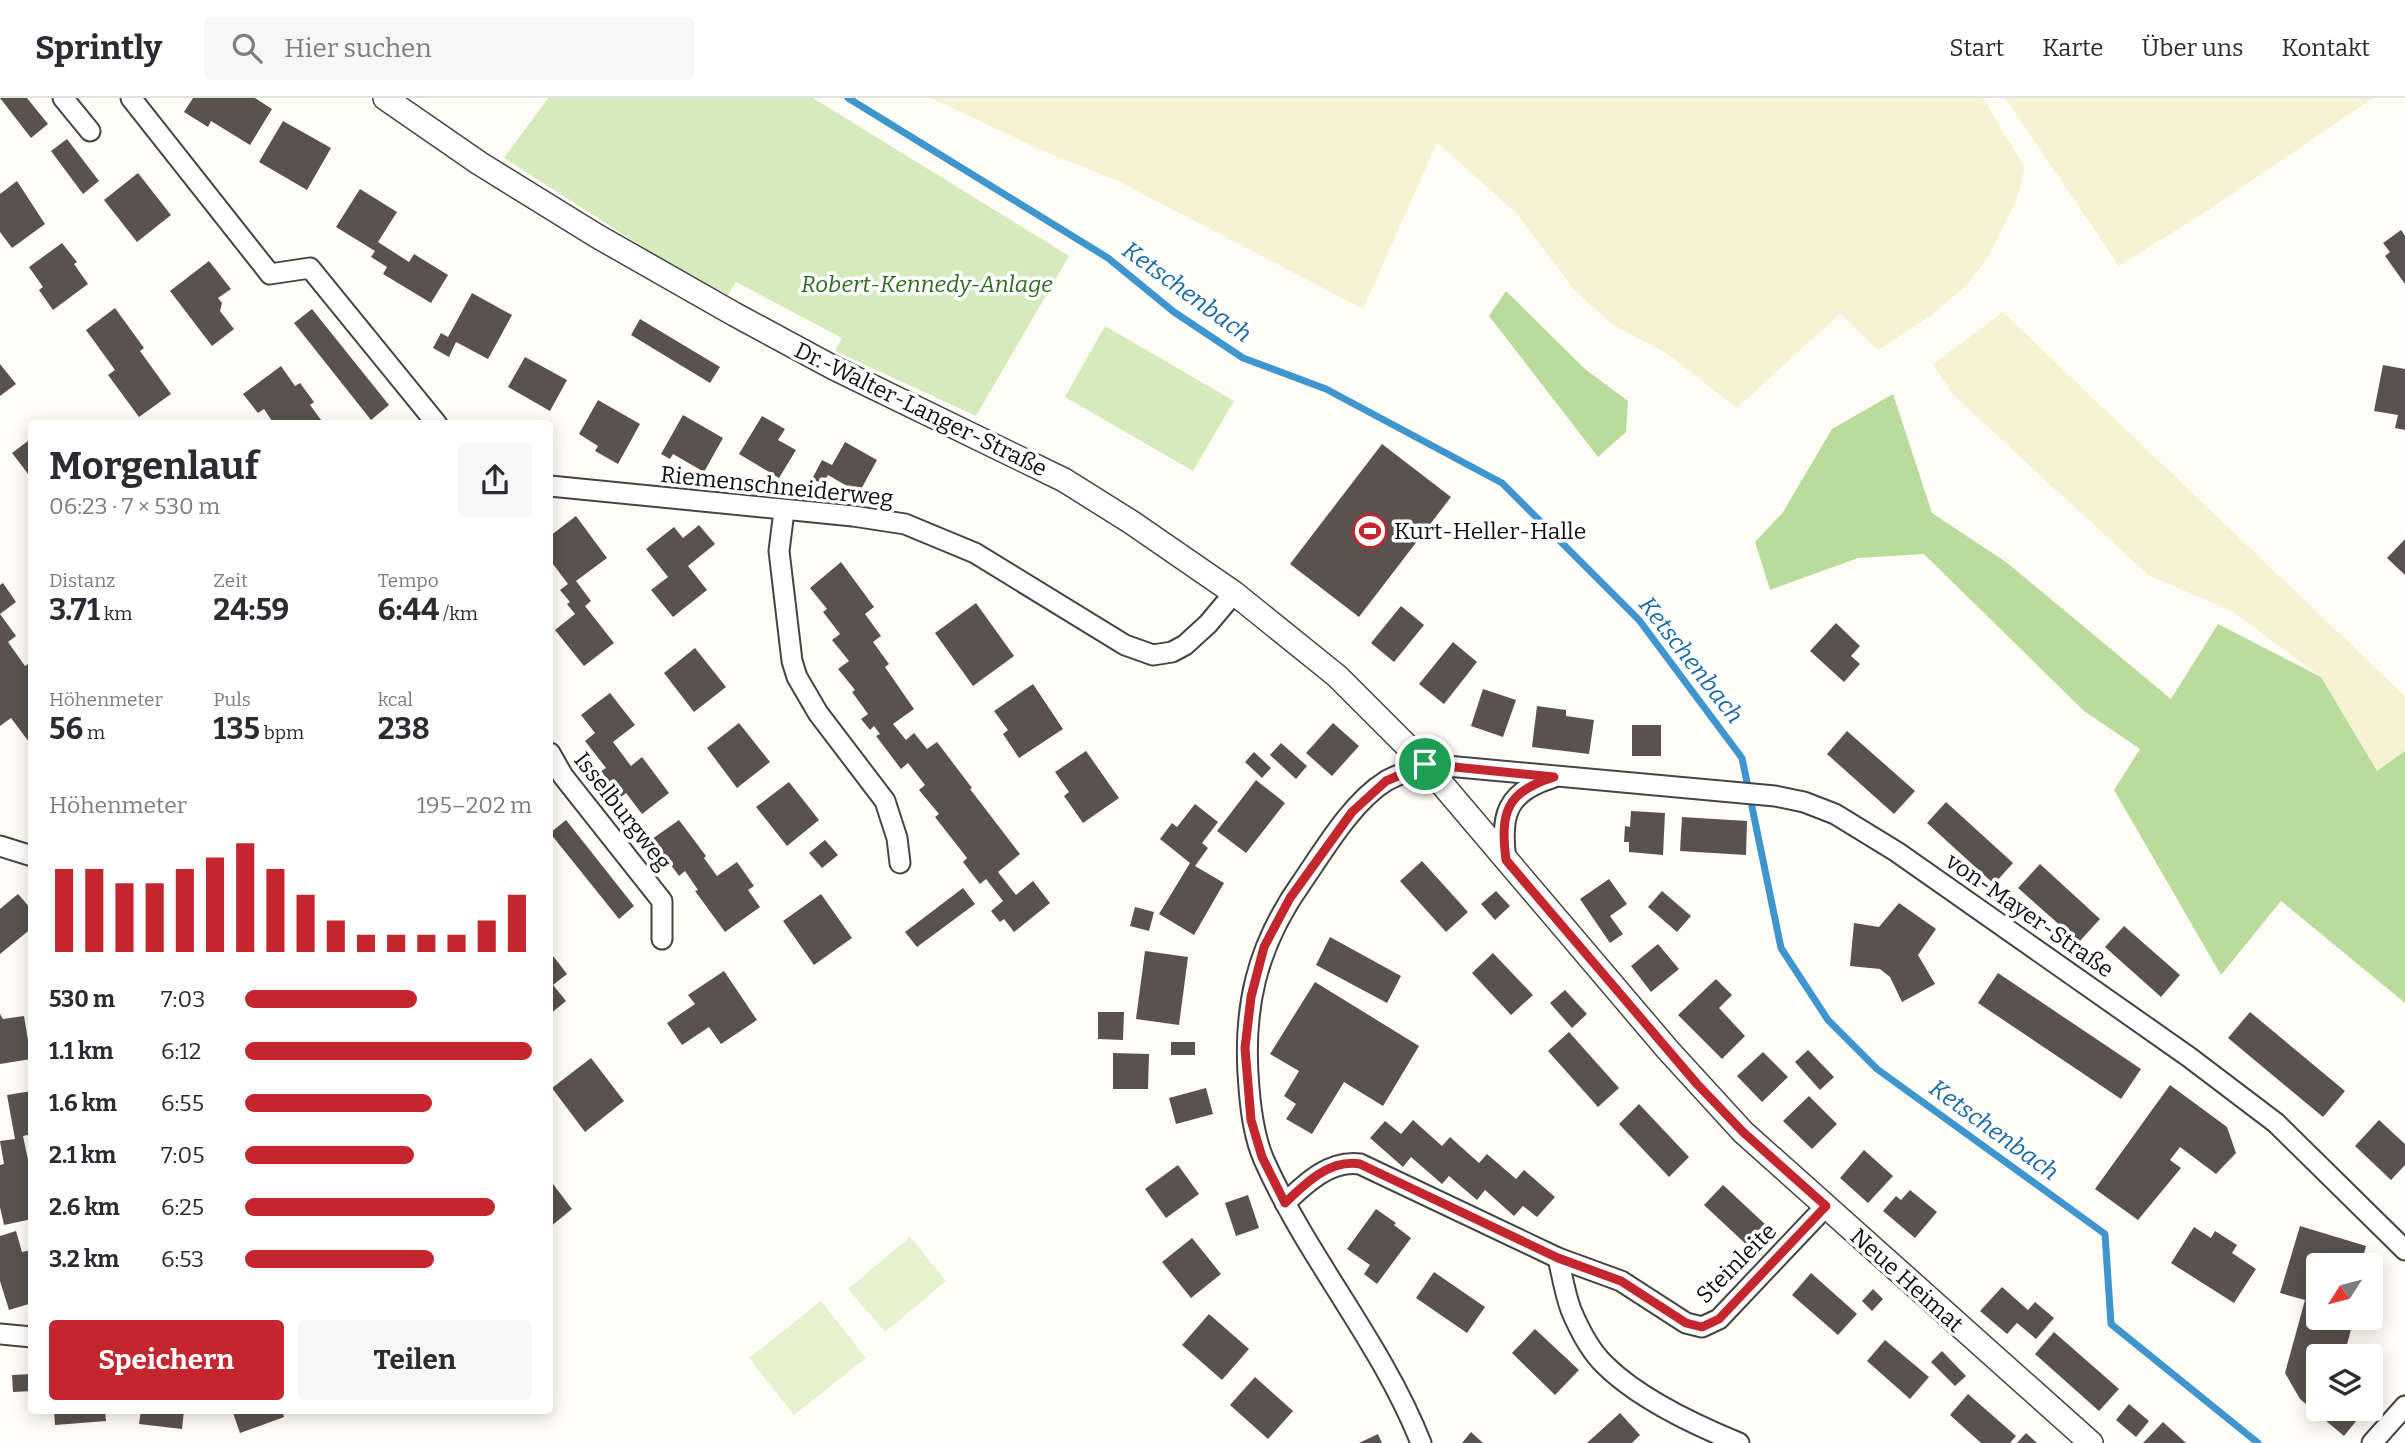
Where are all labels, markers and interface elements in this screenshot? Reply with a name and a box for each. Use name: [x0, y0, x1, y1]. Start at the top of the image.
search box: [204, 17, 694, 80]
text: Sprintly: [35, 28, 162, 68]
icon: search: [228, 29, 266, 67]
text: Hier suchen: [284, 33, 432, 64]
text: Start: [1949, 34, 2004, 62]
text: Karte: [2042, 34, 2104, 62]
text: Über uns: [2142, 34, 2244, 62]
text: Kontakt: [2282, 34, 2370, 62]
water label: Ketschenbach: [1117, 236, 1257, 348]
park label: Robert-Kennedy-Anlage: [801, 270, 1053, 298]
street label: Dr.-Walter-Langer-Straße: [790, 336, 1052, 482]
text: Morgenlauf: [49, 443, 259, 489]
button: share: [458, 443, 532, 517]
street label: Riemenschneiderweg: [659, 460, 895, 512]
text: 06:23 · 7 × 530 m: [49, 492, 220, 520]
sports icon: Kurt-Heller-Halle: [1351, 512, 1389, 550]
place label: Kurt-Heller-Halle: [1394, 517, 1586, 545]
text: Distanz: [49, 569, 115, 592]
text: Zeit: [213, 569, 248, 592]
text: Tempo: [378, 569, 439, 592]
water label: Ketschenbach: [1633, 591, 1749, 729]
text: 3.71: [49, 592, 100, 628]
text: 24:59: [213, 592, 289, 628]
text: 6:44: [378, 592, 439, 628]
text: km: [100, 602, 132, 625]
text: /km: [439, 602, 478, 625]
text: Höhenmeter: [49, 688, 163, 711]
text: Puls: [213, 688, 251, 711]
text: kcal: [378, 688, 413, 711]
text: 56: [49, 711, 83, 747]
text: 135: [213, 711, 260, 747]
text: 238: [378, 711, 430, 747]
text: m: [83, 721, 105, 744]
text: bpm: [260, 721, 304, 744]
pin: [1395, 734, 1455, 794]
icon: arrive: [1406, 745, 1444, 783]
street label: Isselburgweg: [568, 746, 678, 876]
text: Höhenmeter: [49, 791, 187, 819]
text: 195–202 m: [417, 791, 532, 819]
street label: von-Mayer-Straße: [1940, 846, 2119, 983]
text: 530 m: [49, 985, 115, 1013]
text: 7:03: [161, 985, 205, 1013]
text: 1.1 km: [49, 1037, 113, 1065]
text: 6:12: [161, 1037, 201, 1065]
water label: Ketschenbach: [1924, 1074, 2064, 1186]
text: 1.6 km: [49, 1089, 117, 1117]
text: 6:55: [161, 1089, 204, 1117]
text: 2.1 km: [49, 1141, 116, 1169]
text: 7:05: [161, 1141, 204, 1169]
text: 2.6 km: [49, 1193, 120, 1221]
text: 6:25: [161, 1193, 204, 1221]
street label: Steinleite: [1690, 1217, 1782, 1309]
street label: Neue Heimat: [1845, 1222, 1969, 1338]
text: 3.2 km: [49, 1245, 119, 1273]
text: 6:53: [161, 1245, 204, 1273]
north arrow: [2306, 1253, 2384, 1330]
map controls: [2306, 1253, 2383, 1421]
button: Speichern: [49, 1320, 284, 1400]
button: Teilen: [298, 1320, 532, 1400]
button: layers: [2306, 1344, 2383, 1421]

